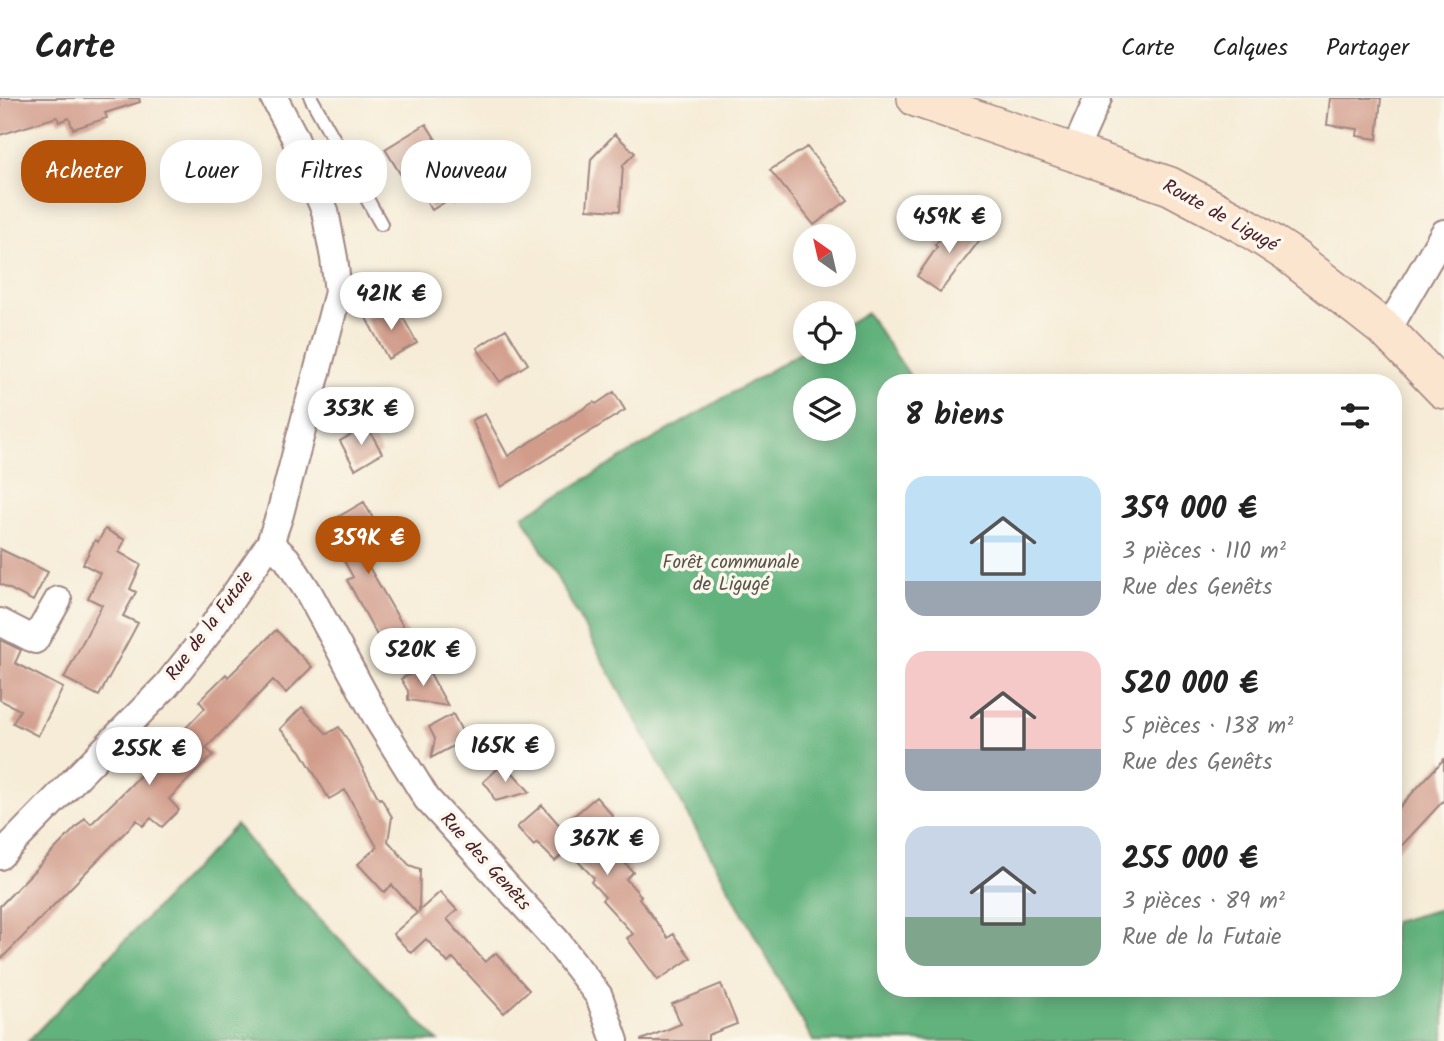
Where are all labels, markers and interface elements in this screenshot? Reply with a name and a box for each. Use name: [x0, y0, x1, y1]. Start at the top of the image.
text: Carte: [35, 22, 115, 75]
text: Carte: [1121, 29, 1175, 68]
text: Calques: [1213, 29, 1288, 68]
text: Partager: [1326, 29, 1409, 68]
chip: Acheter: [21, 140, 146, 203]
chip: Louer: [160, 140, 262, 203]
chip: Filtres: [276, 140, 387, 203]
chip: Nouveau: [401, 140, 531, 203]
street label: Route de Ligugé: [1157, 172, 1284, 261]
pin: 459K €: [892, 195, 1006, 255]
text: 459K €: [912, 200, 986, 236]
north arrow: [793, 224, 856, 287]
map controls: [793, 224, 856, 441]
pin: 421K €: [334, 272, 448, 332]
text: 421K €: [356, 277, 426, 313]
button: locate: [793, 301, 856, 364]
button: layers: [793, 378, 856, 441]
pin: 353K €: [304, 388, 418, 447]
text: 353K €: [324, 392, 398, 428]
text: 8 biens: [905, 392, 1004, 440]
icon: filters: [1336, 397, 1374, 435]
text: 359 000 €: [1122, 486, 1257, 534]
icon: home: [961, 504, 1045, 588]
pin: 359K €: [311, 517, 425, 576]
text: 359K €: [331, 521, 405, 557]
text: 3 pièces · 110 m²: [1122, 534, 1286, 570]
park label: Forêt communale de Ligugé: [663, 548, 800, 600]
street label: Rue de la Futaie: [158, 564, 262, 688]
text: Rue des Genêts: [1122, 570, 1272, 606]
pin: 520K €: [366, 628, 480, 688]
text: 520K €: [386, 633, 460, 669]
text: 520 000 €: [1122, 661, 1258, 709]
icon: home: [961, 679, 1045, 763]
text: 5 pièces · 138 m²: [1122, 709, 1293, 745]
pin: 165K €: [448, 724, 562, 784]
pin: 255K €: [92, 728, 206, 787]
text: 165K €: [471, 729, 539, 765]
text: 255K €: [112, 732, 186, 768]
text: Rue des Genêts: [1122, 745, 1272, 781]
street label: Rue des Genêts: [432, 806, 538, 918]
pin: 367K €: [550, 818, 664, 877]
text: 367K €: [570, 822, 644, 858]
text: 255 000 €: [1122, 836, 1258, 884]
icon: home: [961, 854, 1045, 938]
text: 3 pièces · 89 m²: [1122, 884, 1285, 920]
text: Rue de la Futaie: [1122, 920, 1281, 956]

